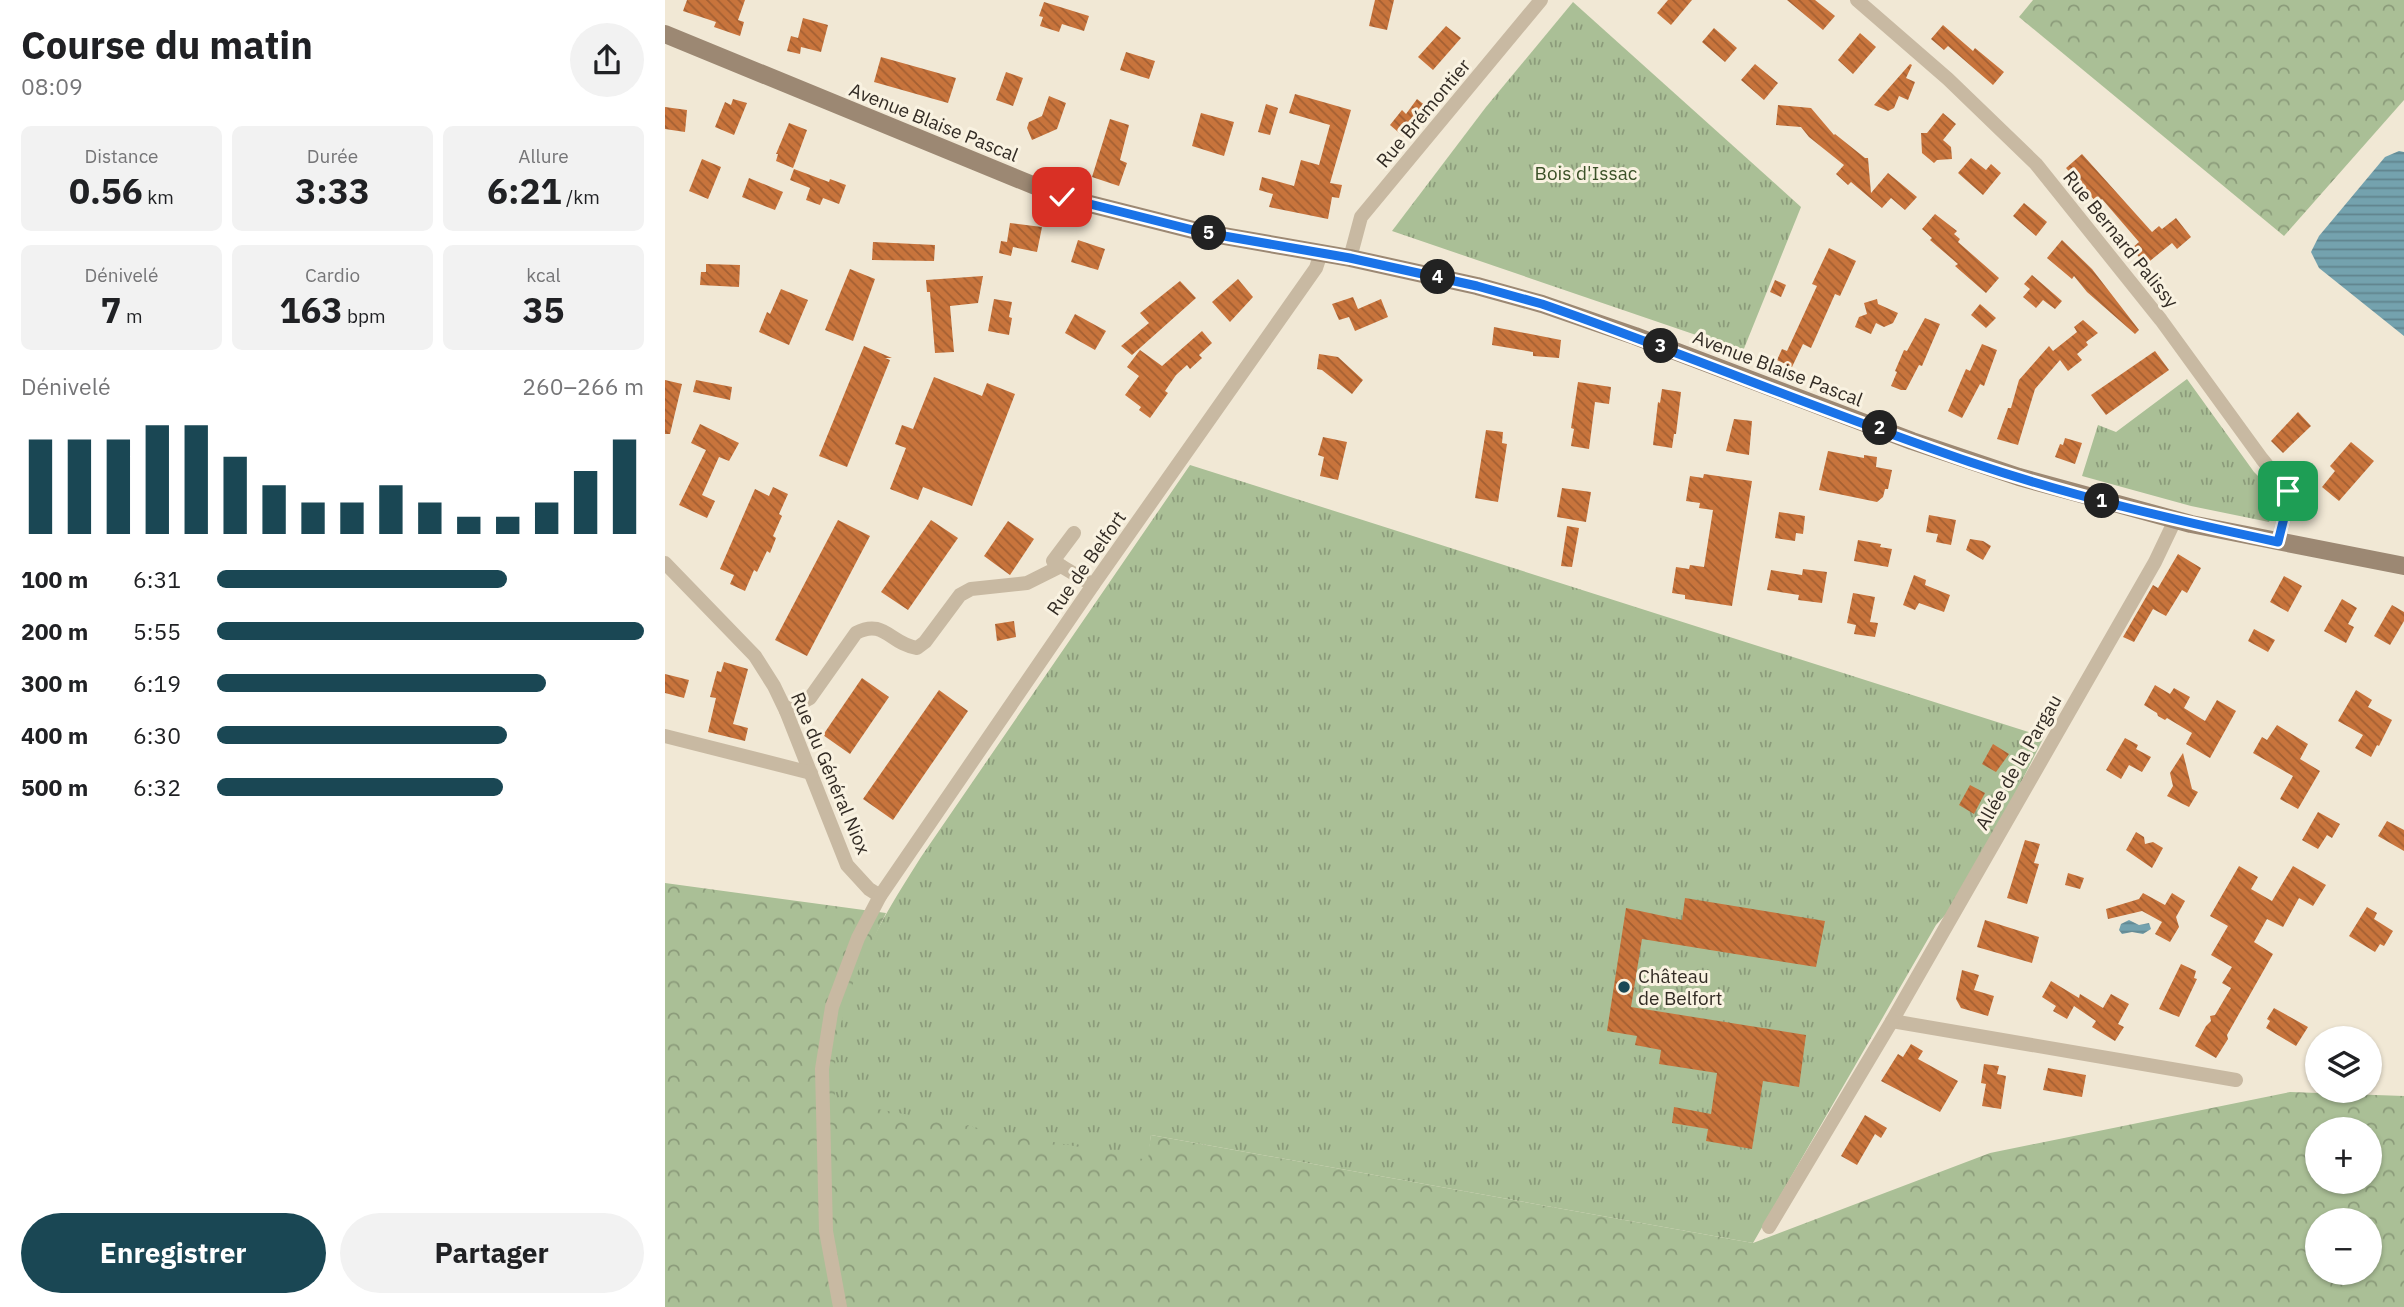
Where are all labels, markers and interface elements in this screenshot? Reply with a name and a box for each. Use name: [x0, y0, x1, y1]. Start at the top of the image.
text: Course du matin: [21, 20, 313, 69]
button: share: [570, 23, 644, 97]
street label: Rue Brémontier: [1371, 54, 1475, 172]
text: 08:09: [21, 71, 83, 101]
street label: Avenue Blaise Pascal: [846, 77, 1022, 167]
text: Distance: [84, 144, 159, 168]
text: Durée: [307, 144, 358, 168]
text: Allure: [518, 144, 569, 168]
park label: Bois d'Issac: [1535, 161, 1638, 185]
street label: Rue Bernard Palissy: [2058, 165, 2184, 313]
pin: [1032, 167, 1092, 227]
text: 0.56: [69, 168, 143, 214]
text: 3:33: [295, 168, 370, 214]
text: 6:21: [487, 168, 562, 214]
icon: check: [1043, 178, 1081, 216]
text: km: [143, 185, 174, 209]
text: /km: [562, 185, 600, 209]
pin: 5: [1191, 216, 1227, 250]
text: 5: [1203, 220, 1214, 244]
pin: 4: [1421, 260, 1455, 294]
text: Dénivelé: [85, 263, 158, 287]
text: Cardio: [305, 263, 360, 287]
text: kcal: [526, 263, 561, 287]
text: 4: [1432, 264, 1443, 288]
text: 7: [100, 287, 121, 333]
text: 163: [279, 287, 342, 333]
text: 35: [522, 287, 565, 333]
text: m: [121, 304, 143, 328]
text: bpm: [342, 304, 386, 328]
street label: Avenue Blaise Pascal: [1690, 325, 1866, 411]
pin: 3: [1643, 328, 1679, 364]
text: 3: [1655, 333, 1666, 357]
text: Dénivelé: [21, 371, 111, 401]
text: 260–266 m: [522, 371, 644, 401]
pin: 2: [1863, 410, 1897, 446]
text: 2: [1874, 415, 1885, 439]
pin: [2258, 461, 2318, 521]
icon: arrive: [2269, 472, 2307, 510]
pin: 1: [2085, 484, 2119, 518]
text: 1: [2096, 488, 2107, 512]
street label: Rue de Belfort: [1041, 506, 1131, 620]
text: 100 m: [21, 564, 88, 594]
text: 6:31: [133, 564, 181, 594]
text: 200 m: [21, 616, 88, 646]
text: 5:55: [133, 616, 181, 646]
text: 300 m: [21, 668, 88, 698]
text: 6:19: [133, 668, 181, 698]
street label: Rue du Général Niox: [786, 688, 876, 858]
street label: Allée de la Pargau: [1970, 690, 2066, 834]
text: 400 m: [21, 720, 88, 750]
text: 6:30: [133, 720, 181, 750]
text: 500 m: [21, 772, 88, 802]
text: 6:32: [133, 772, 181, 802]
place label: Château de Belfort: [1638, 964, 1722, 1010]
marker: Château de Belfort: [1616, 979, 1632, 995]
map controls: [2305, 1026, 2382, 1285]
button: layers: [2305, 1026, 2382, 1103]
button: +: [2305, 1117, 2382, 1194]
button: −: [2305, 1208, 2382, 1285]
button: Enregistrer: [21, 1213, 326, 1293]
button: Partager: [340, 1213, 644, 1293]

